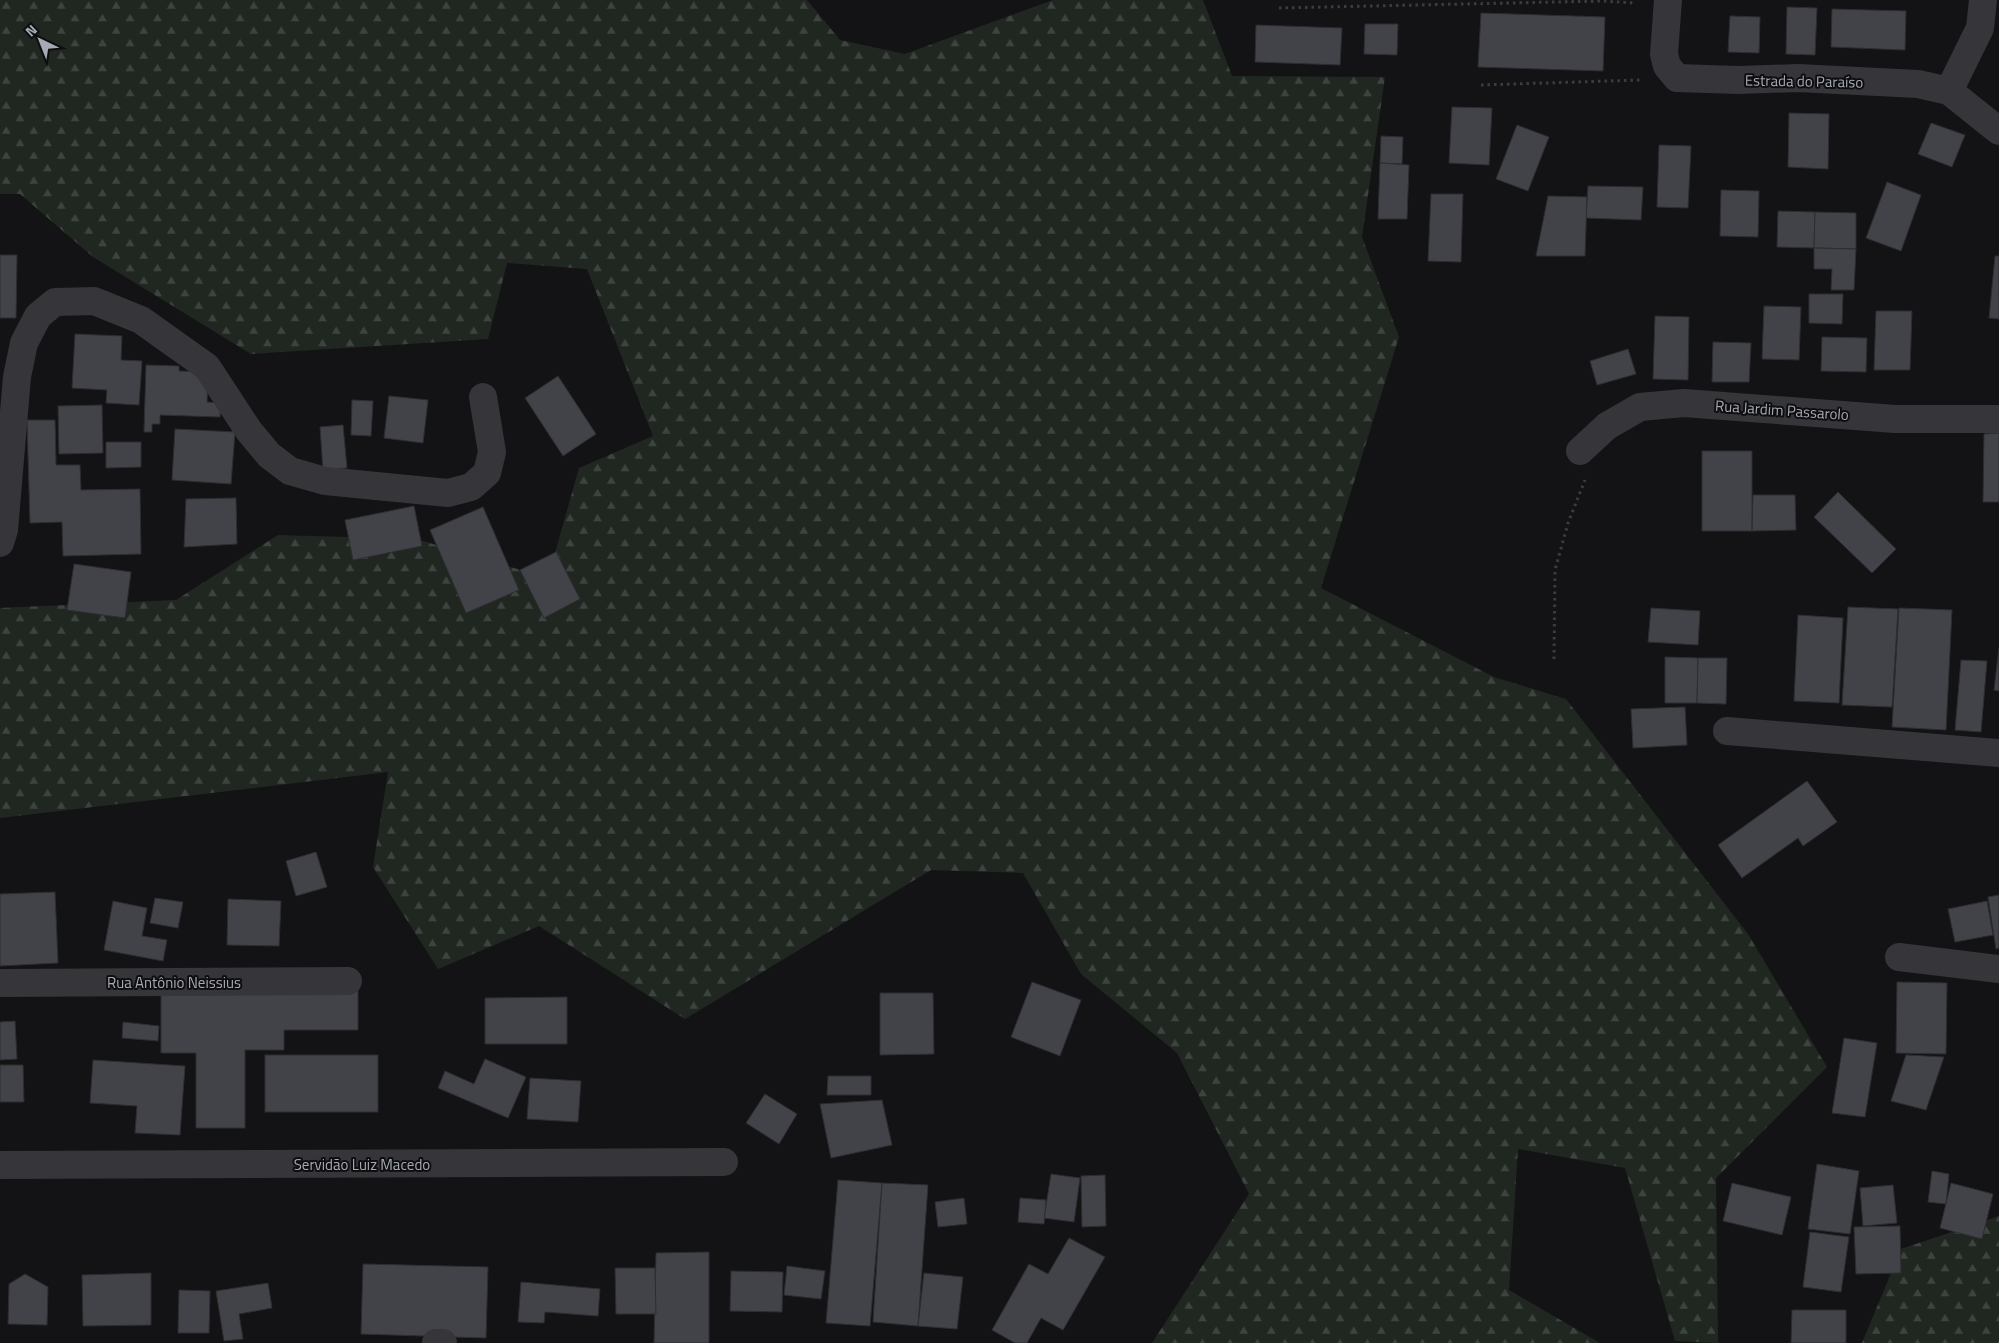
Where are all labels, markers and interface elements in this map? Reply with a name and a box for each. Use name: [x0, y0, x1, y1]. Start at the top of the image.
north arrow: [15, 15, 65, 65]
text: N: [20, 19, 42, 41]
street label: Estrada do Paraíso: [1745, 68, 1863, 94]
street label: Rua Jardim Passarolo: [1714, 394, 1850, 426]
street label: Rua Antônio Neissius: [107, 971, 241, 994]
street label: Servidão Luiz Macedo: [294, 1153, 430, 1176]

